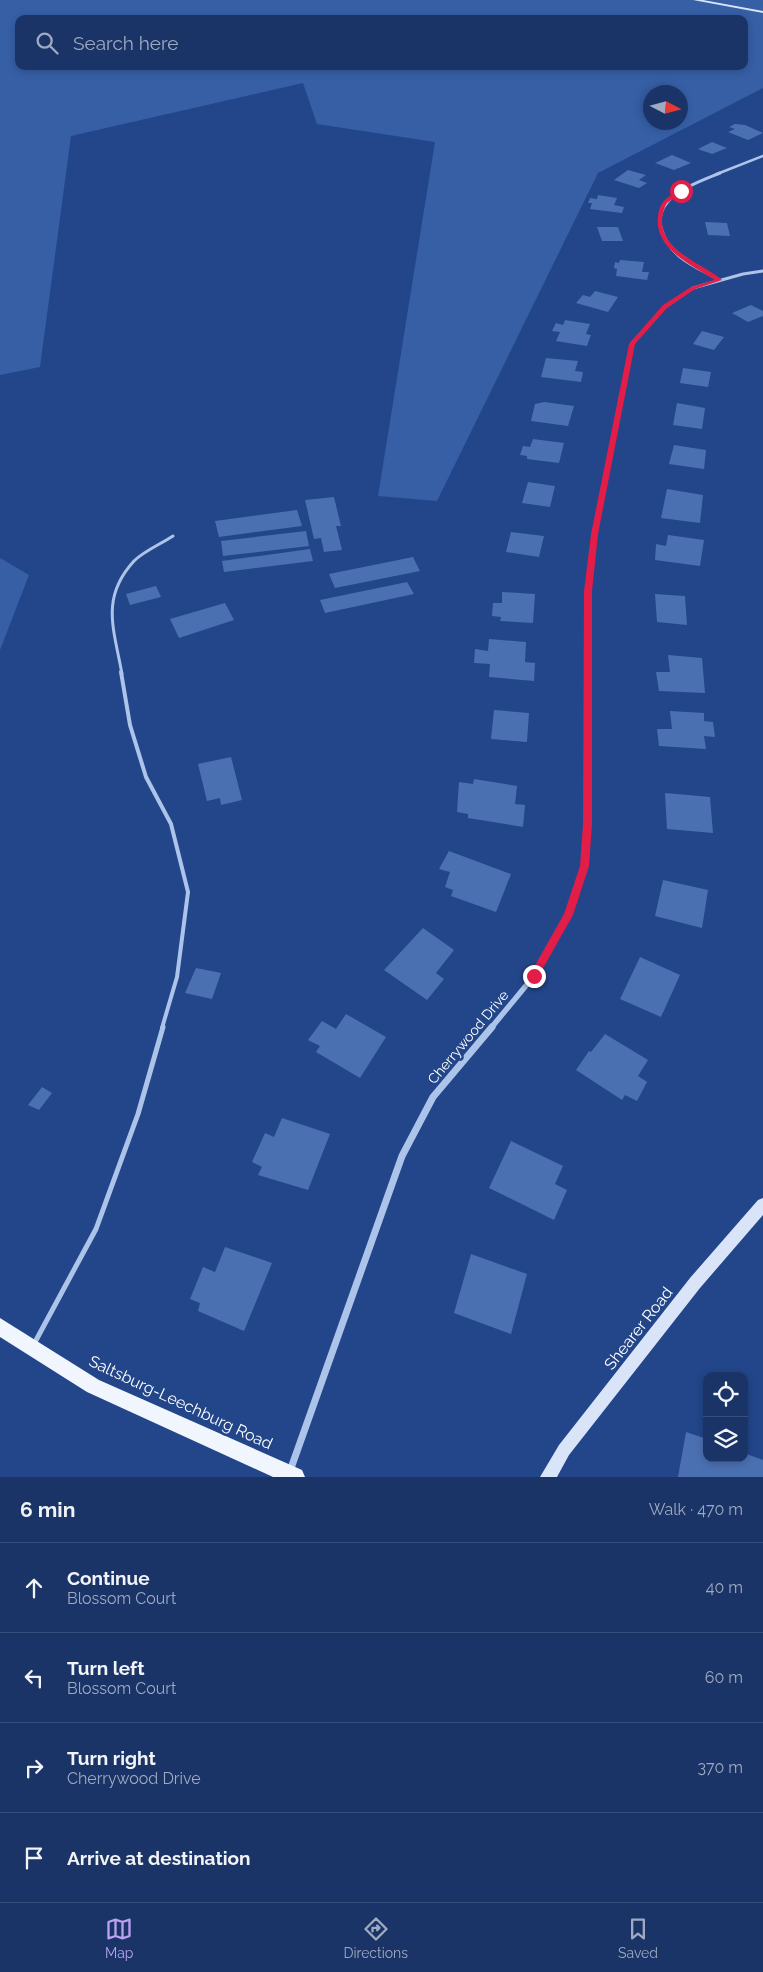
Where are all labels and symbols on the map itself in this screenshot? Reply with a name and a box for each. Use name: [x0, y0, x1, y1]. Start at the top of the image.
north arrow: [643, 85, 688, 130]
route start: [670, 180, 693, 203]
route end: [523, 965, 546, 988]
street label: Cherrywood Drive: [424, 987, 512, 1087]
street label: Shearer Road: [600, 1283, 677, 1373]
street label: Saltsburg-Leechburg Road: [86, 1351, 276, 1453]

